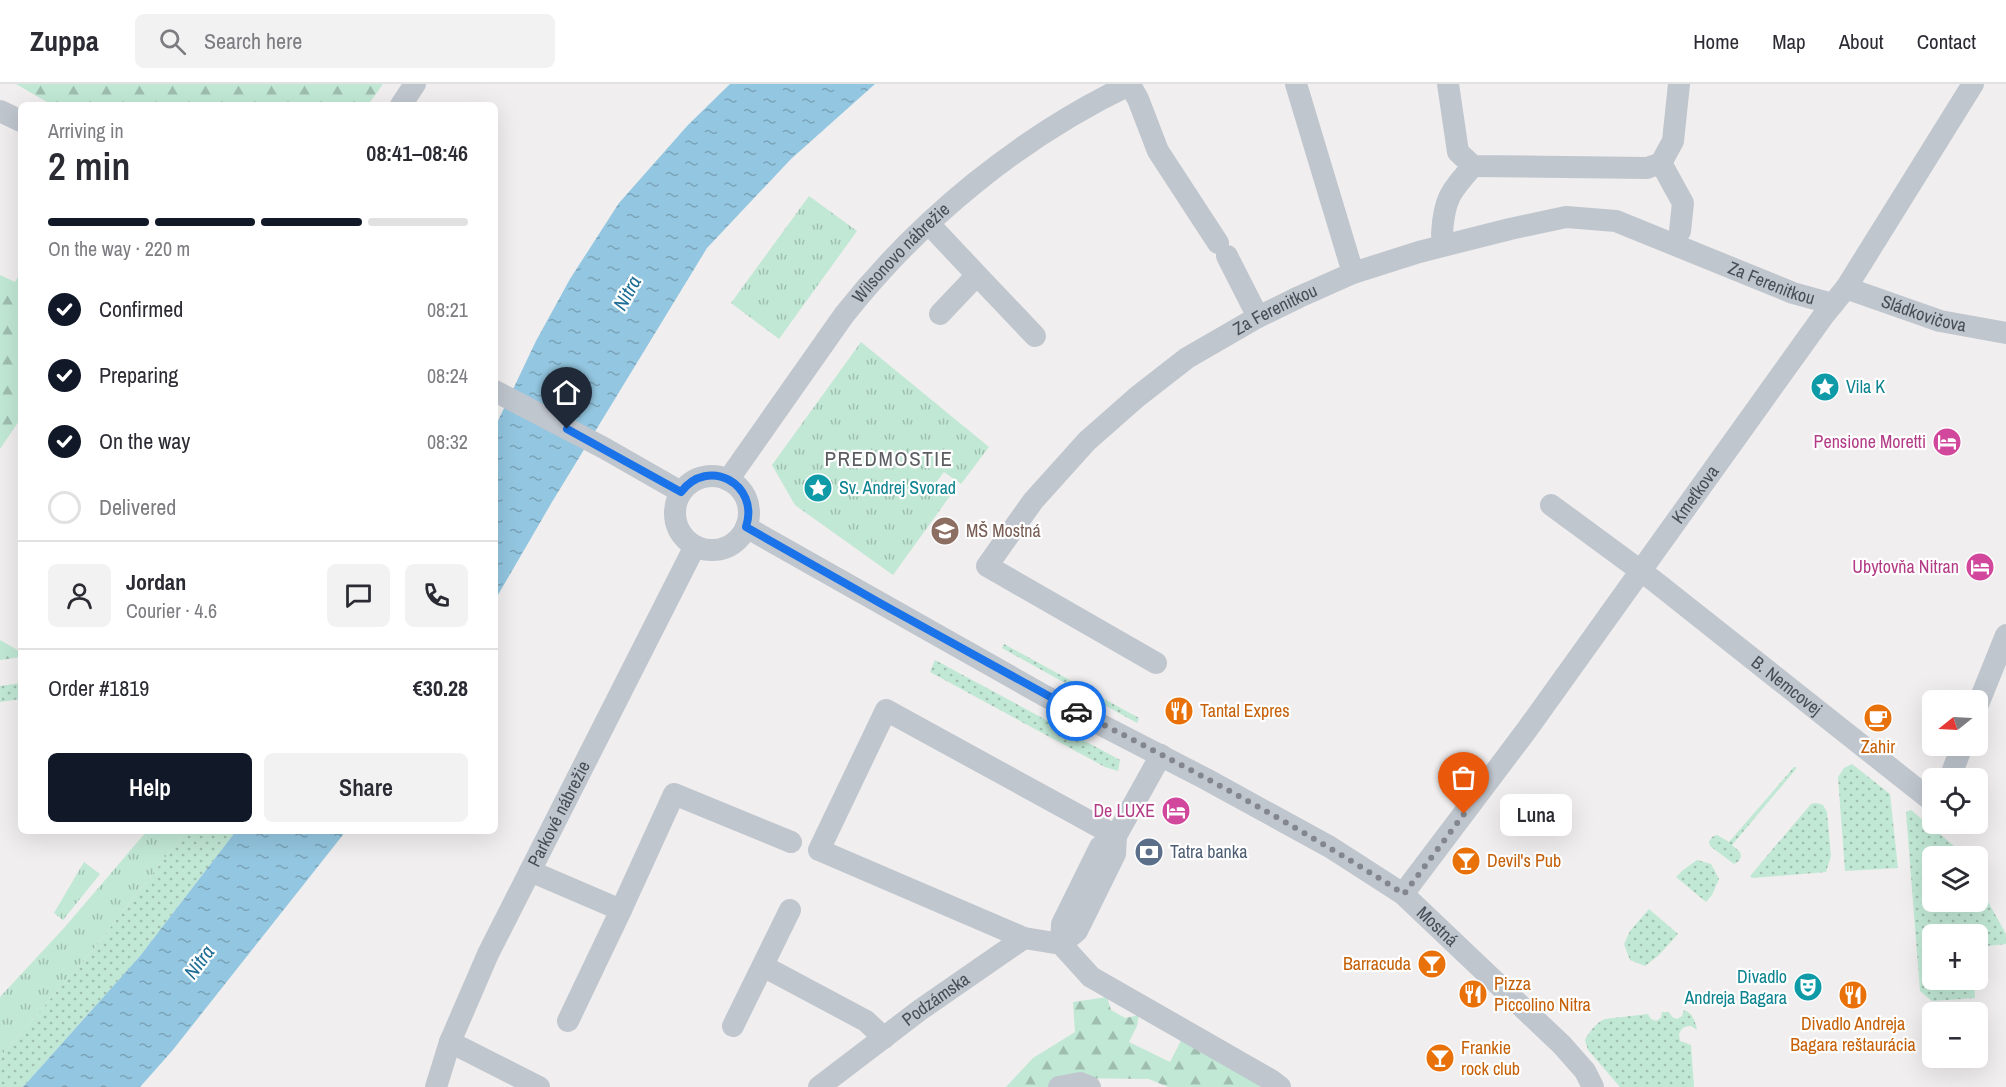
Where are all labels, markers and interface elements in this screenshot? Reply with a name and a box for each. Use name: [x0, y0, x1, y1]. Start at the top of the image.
search box: [135, 14, 555, 68]
text: Zuppa: [30, 22, 99, 60]
icon: search: [156, 25, 189, 58]
text: Search here: [204, 26, 302, 56]
text: Home: [1693, 27, 1739, 56]
text: Map: [1772, 27, 1806, 56]
text: About: [1839, 27, 1884, 56]
text: Contact: [1917, 27, 1976, 56]
text: Arriving in: [48, 117, 124, 144]
text: 08:41–08:46: [366, 138, 468, 168]
text: 2 min: [48, 140, 130, 192]
street label: Wilsonovo nábrežie: [846, 197, 955, 308]
text: On the way · 220 m: [48, 235, 190, 262]
street label: Za Ferenitkou: [1724, 255, 1818, 310]
water label: Nitra: [606, 271, 647, 315]
street label: Za Ferenitkou: [1228, 277, 1321, 341]
street label: Sládkovičova: [1878, 288, 1968, 338]
icon: check: [48, 293, 81, 326]
text: Confirmed: [99, 294, 183, 324]
text: 08:21: [427, 296, 468, 323]
icon: check: [48, 359, 81, 392]
text: Preparing: [99, 360, 178, 390]
text: 08:24: [427, 362, 468, 389]
pin: [541, 367, 592, 429]
place icon: Vila K: [1809, 371, 1841, 403]
place label: Vila K: [1846, 374, 1885, 399]
icon: home: [550, 376, 583, 409]
icon: check: [48, 425, 81, 458]
text: On the way: [99, 426, 190, 456]
hotel icon: Pensione Moretti: [1931, 426, 1963, 458]
text: 08:32: [427, 428, 468, 455]
place label: Pensione Moretti: [1814, 429, 1926, 454]
district label: PREDMOSTIE: [825, 444, 953, 473]
street label: Kmeťkova: [1665, 460, 1724, 529]
place icon: Sv. Andrej Svorad: [802, 472, 834, 504]
place label: Sv. Andrej Svorad: [839, 475, 956, 500]
text: Delivered: [99, 492, 176, 522]
school or university icon: MŠ Mostná: [929, 515, 961, 547]
place label: MŠ Mostná: [966, 518, 1041, 543]
hotel icon: Ubytovňa Nitran: [1964, 551, 1996, 583]
place label: Ubytovňa Nitran: [1852, 554, 1959, 579]
button: person: [48, 564, 111, 627]
button: chat: [327, 564, 390, 627]
button: phone: [405, 564, 468, 627]
text: Jordan: [126, 567, 186, 597]
text: Courier · 4.6: [126, 597, 217, 624]
street label: B. Nemcovej: [1746, 650, 1827, 721]
text: Order #1819: [48, 673, 149, 703]
text: €30.28: [413, 673, 468, 703]
courier: [1046, 681, 1106, 741]
north arrow: [1922, 690, 1988, 756]
map controls: [1922, 690, 1988, 1068]
icon: car: [1060, 695, 1093, 728]
restaurant icon: Tantal Expres: [1163, 695, 1195, 727]
place label: Tantal Expres: [1200, 698, 1290, 723]
cafe icon: Zahir: [1862, 702, 1894, 734]
place label: Zahir: [1861, 734, 1895, 759]
pin: [1438, 752, 1489, 814]
button: Help: [48, 753, 252, 822]
button: Share: [264, 753, 468, 822]
street label: Parkové nábrežie: [521, 756, 596, 871]
icon: bag: [1447, 761, 1480, 794]
button: locate: [1922, 768, 1988, 834]
callout: Luna: [1500, 793, 1572, 835]
hotel icon: De LUXE: [1160, 795, 1192, 827]
place label: De LUXE: [1093, 798, 1155, 823]
text: Luna: [1517, 801, 1555, 828]
bank icon: Tatra banka: [1133, 836, 1165, 868]
place label: Tatra banka: [1170, 839, 1247, 864]
bar icon: Devil's Pub: [1450, 845, 1482, 877]
button: layers: [1922, 846, 1988, 912]
place label: Devil's Pub: [1487, 848, 1561, 873]
street label: Mostná: [1411, 900, 1464, 952]
button: +: [1922, 924, 1988, 990]
water label: Nitra: [177, 939, 220, 984]
bar icon: Barracuda: [1416, 948, 1448, 980]
place label: Barracuda: [1343, 951, 1411, 976]
place label: Divadlo Andreja Bagara: [1683, 964, 1787, 1010]
street label: Podzámska: [897, 967, 974, 1031]
place label: Pizza Piccolino Nitra: [1494, 971, 1591, 1017]
theatre icon: Divadlo Andreja Bagara: [1792, 971, 1824, 1003]
restaurant icon: Pizza Piccolino Nitra: [1457, 978, 1489, 1010]
restaurant icon: Divadlo Andreja Bagara reštaurácia: [1837, 979, 1869, 1011]
button: −: [1922, 1002, 1988, 1068]
place label: Divadlo Andreja Bagara reštaurácia: [1790, 1011, 1916, 1057]
place label: Frankie rock club: [1461, 1035, 1520, 1081]
bar icon: Frankie rock club: [1424, 1042, 1456, 1074]

